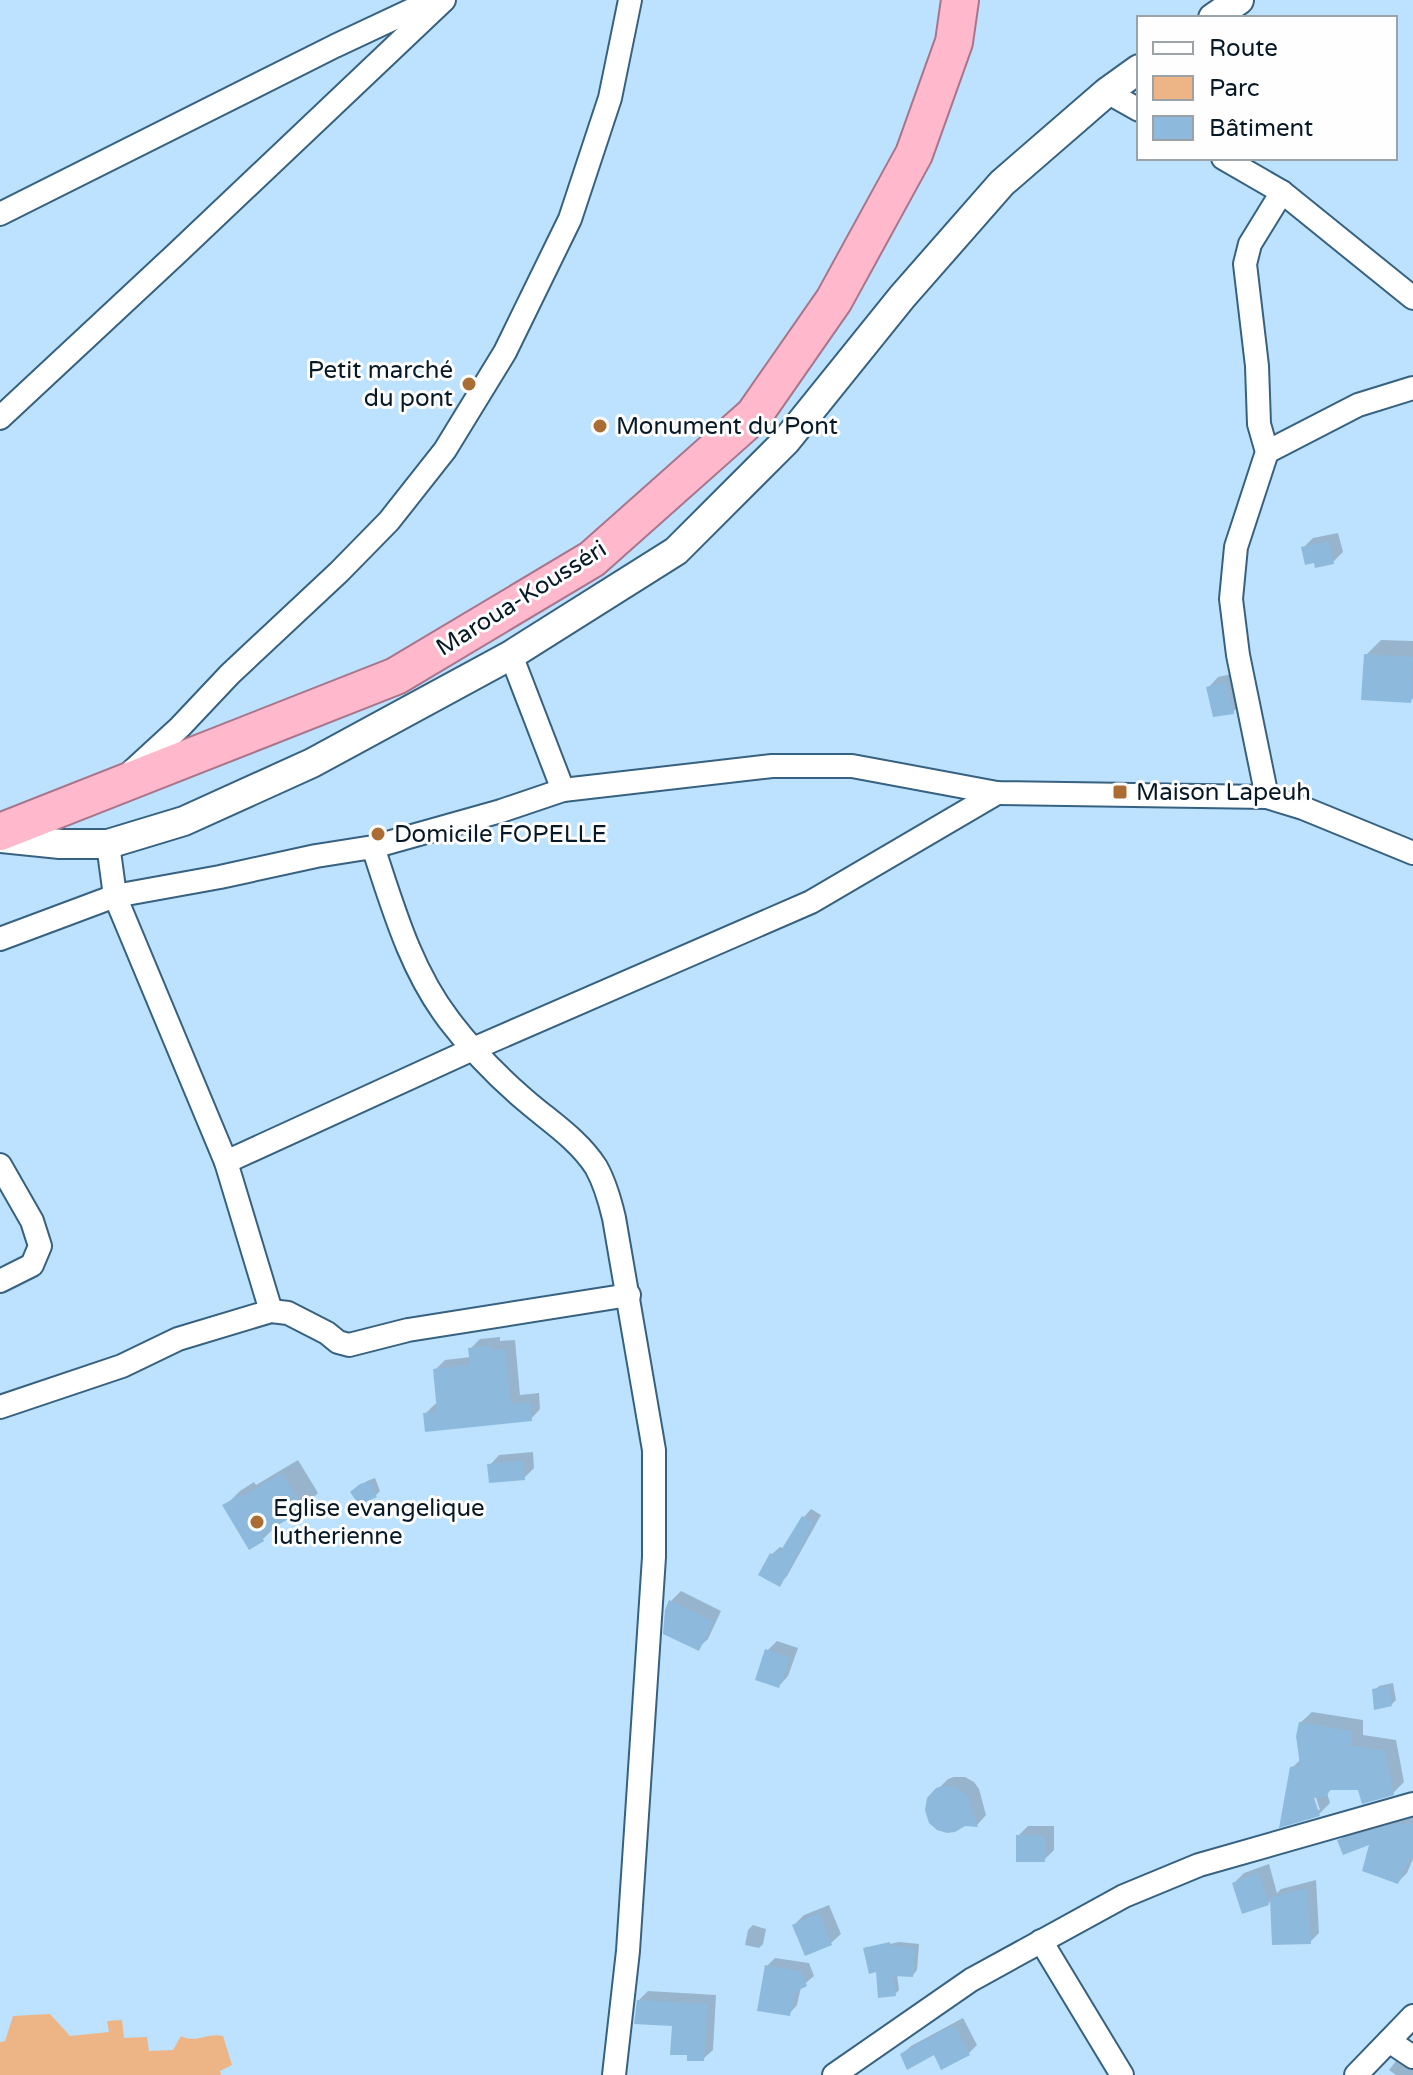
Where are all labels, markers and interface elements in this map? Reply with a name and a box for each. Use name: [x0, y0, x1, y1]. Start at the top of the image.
legend: [1137, 16, 1397, 160]
text: Route: [1209, 34, 1278, 63]
text: Parc: [1209, 74, 1260, 103]
text: Bâtiment: [1209, 114, 1313, 143]
place label: Petit marché du pont: [308, 356, 453, 413]
marker: Petit marché du pont: [460, 375, 478, 393]
place label: Monument du Pont: [616, 412, 838, 441]
marker: Monument du Pont: [591, 417, 609, 435]
street label: Maroua-Kousséri: [431, 534, 612, 662]
place label: Maison Lapeuh: [1136, 778, 1311, 807]
marker: Maison Lapeuh: [1111, 783, 1129, 801]
place label: Domicile FOPELLE: [394, 820, 607, 849]
marker: Domicile FOPELLE: [369, 825, 387, 843]
place label: Eglise evangelique lutherienne: [273, 1494, 485, 1551]
marker: Eglise evangelique lutherienne: [248, 1513, 266, 1531]

